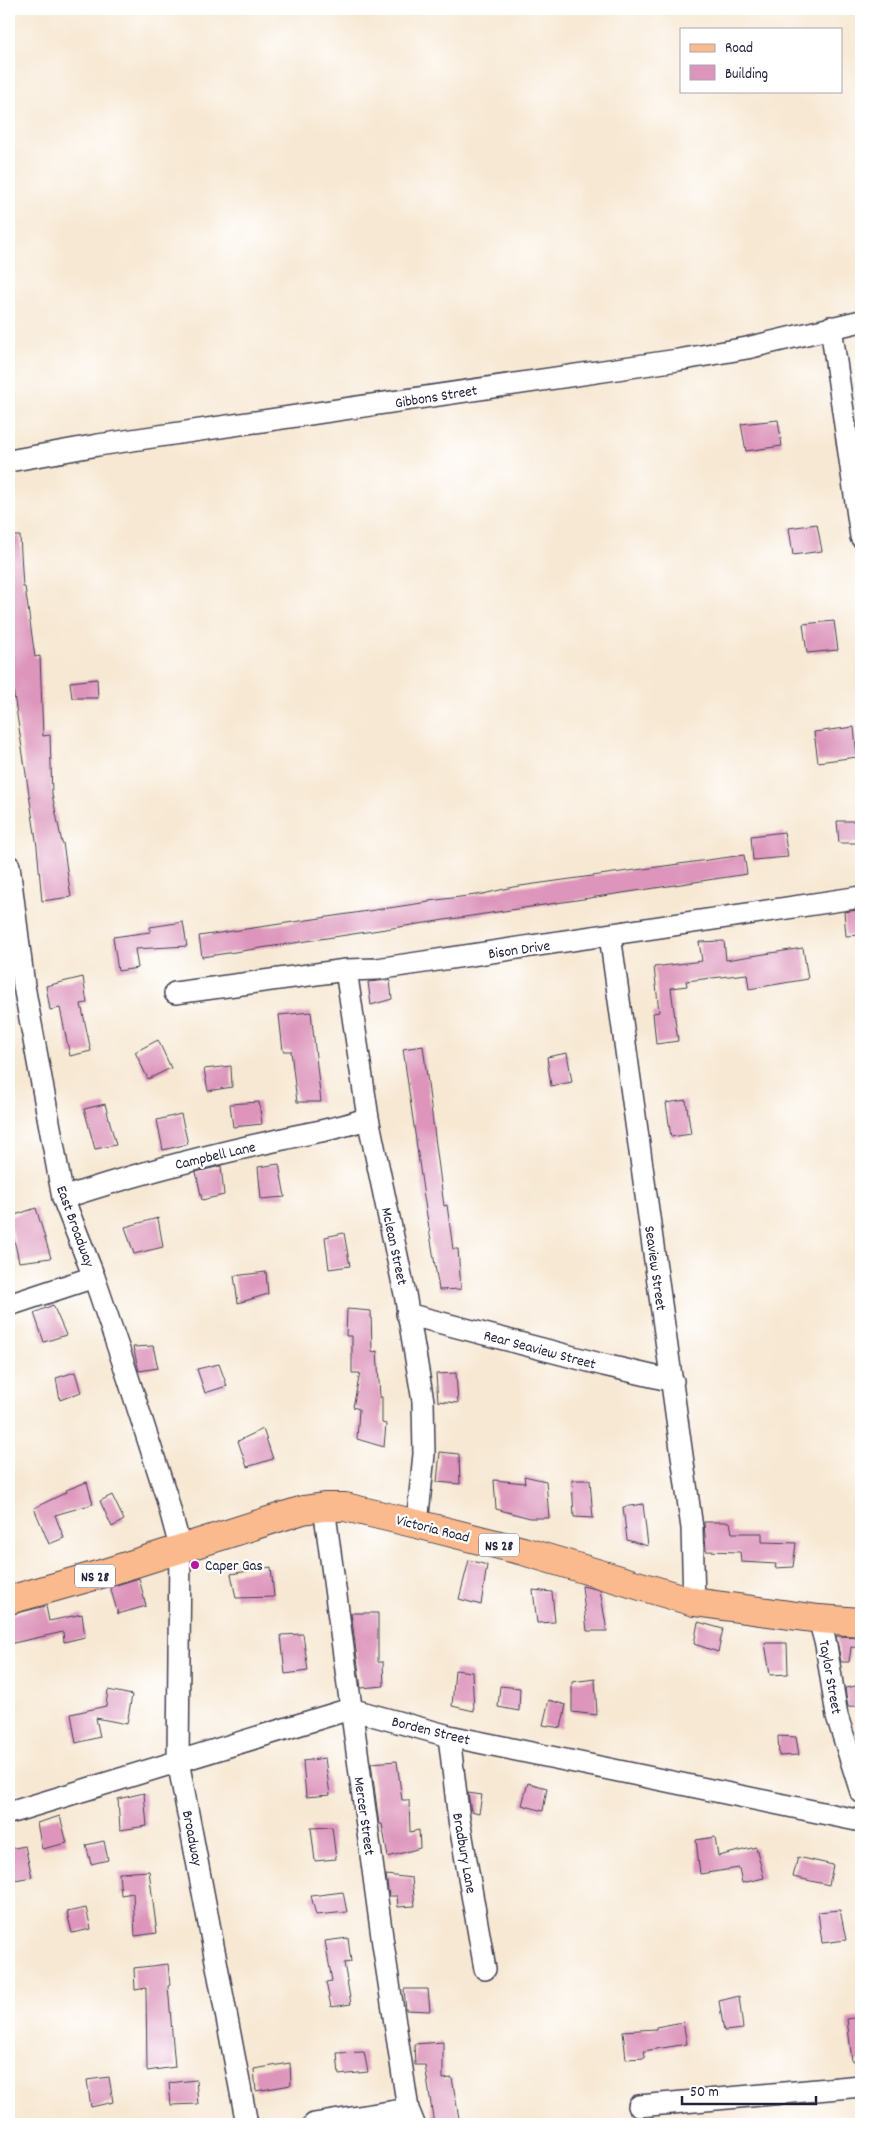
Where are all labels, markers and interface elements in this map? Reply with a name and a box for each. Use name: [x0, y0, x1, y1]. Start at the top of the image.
legend: [680, 28, 842, 92]
text: Road: [725, 38, 753, 60]
text: Building: [725, 64, 768, 86]
street label: Gibbons Street: [394, 381, 480, 415]
street label: Bison Drive: [487, 936, 552, 966]
street label: Campbell Lane: [173, 1137, 258, 1177]
street label: East Broadway: [49, 1183, 99, 1271]
street label: Mclean Street: [374, 1206, 412, 1288]
street label: Seaview Street: [637, 1224, 671, 1313]
street label: Rear Seaview Street: [481, 1325, 598, 1377]
street label: Victoria Road: [393, 1510, 472, 1550]
road number: NS 28: [479, 1534, 519, 1556]
place label: Caper Gas: [205, 1556, 263, 1578]
marker: Caper Gas: [189, 1559, 201, 1571]
road number: NS 28: [75, 1564, 115, 1588]
street label: Taylor Street: [812, 1639, 846, 1717]
street label: Borden Street: [389, 1712, 472, 1752]
street label: Mercer Street: [347, 1776, 379, 1857]
street label: Broadway: [175, 1809, 207, 1869]
street label: Bradbury Lane: [445, 1811, 481, 1896]
scale bar: [682, 2073, 816, 2105]
text: 50 m: [690, 2082, 719, 2104]

